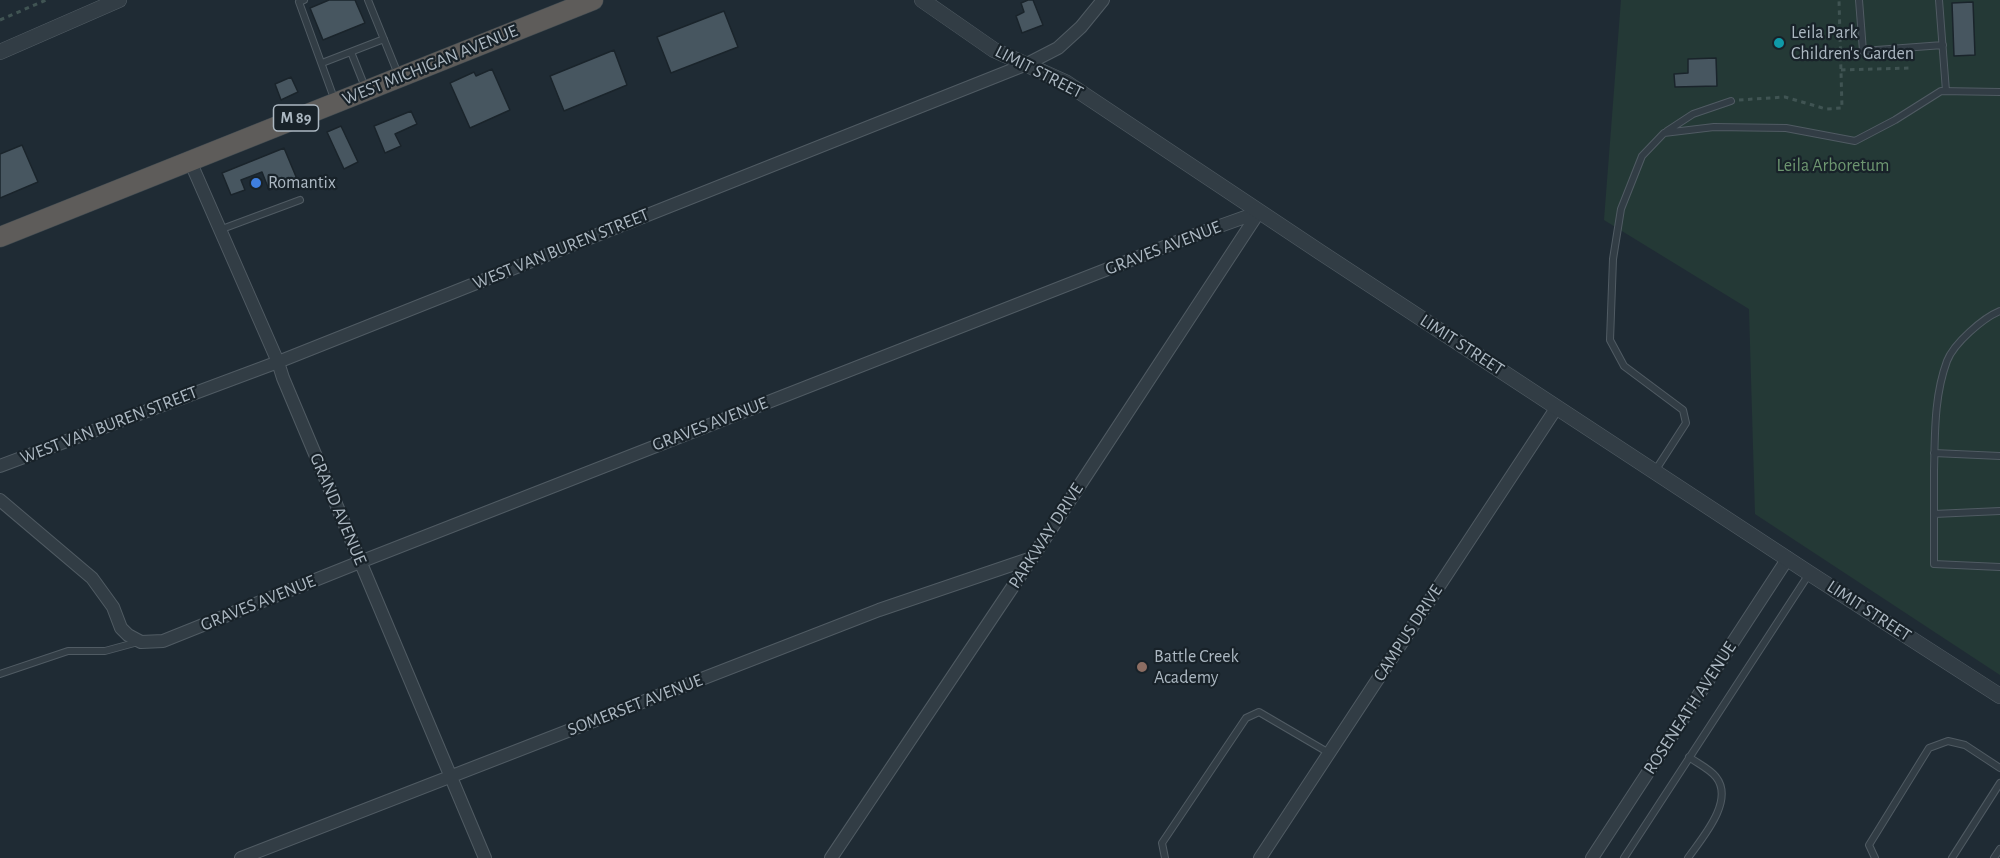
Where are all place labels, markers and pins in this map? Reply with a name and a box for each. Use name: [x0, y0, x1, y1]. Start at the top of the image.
place label: Leila Park Children's Garden: [1791, 22, 1914, 64]
marker: Leila Park Children's Garden: [1772, 36, 1786, 50]
place label: Romantix: [268, 172, 336, 194]
marker: Romantix: [249, 176, 263, 190]
place label: Battle Creek Academy: [1154, 646, 1239, 688]
marker: Battle Creek Academy: [1135, 660, 1149, 674]

